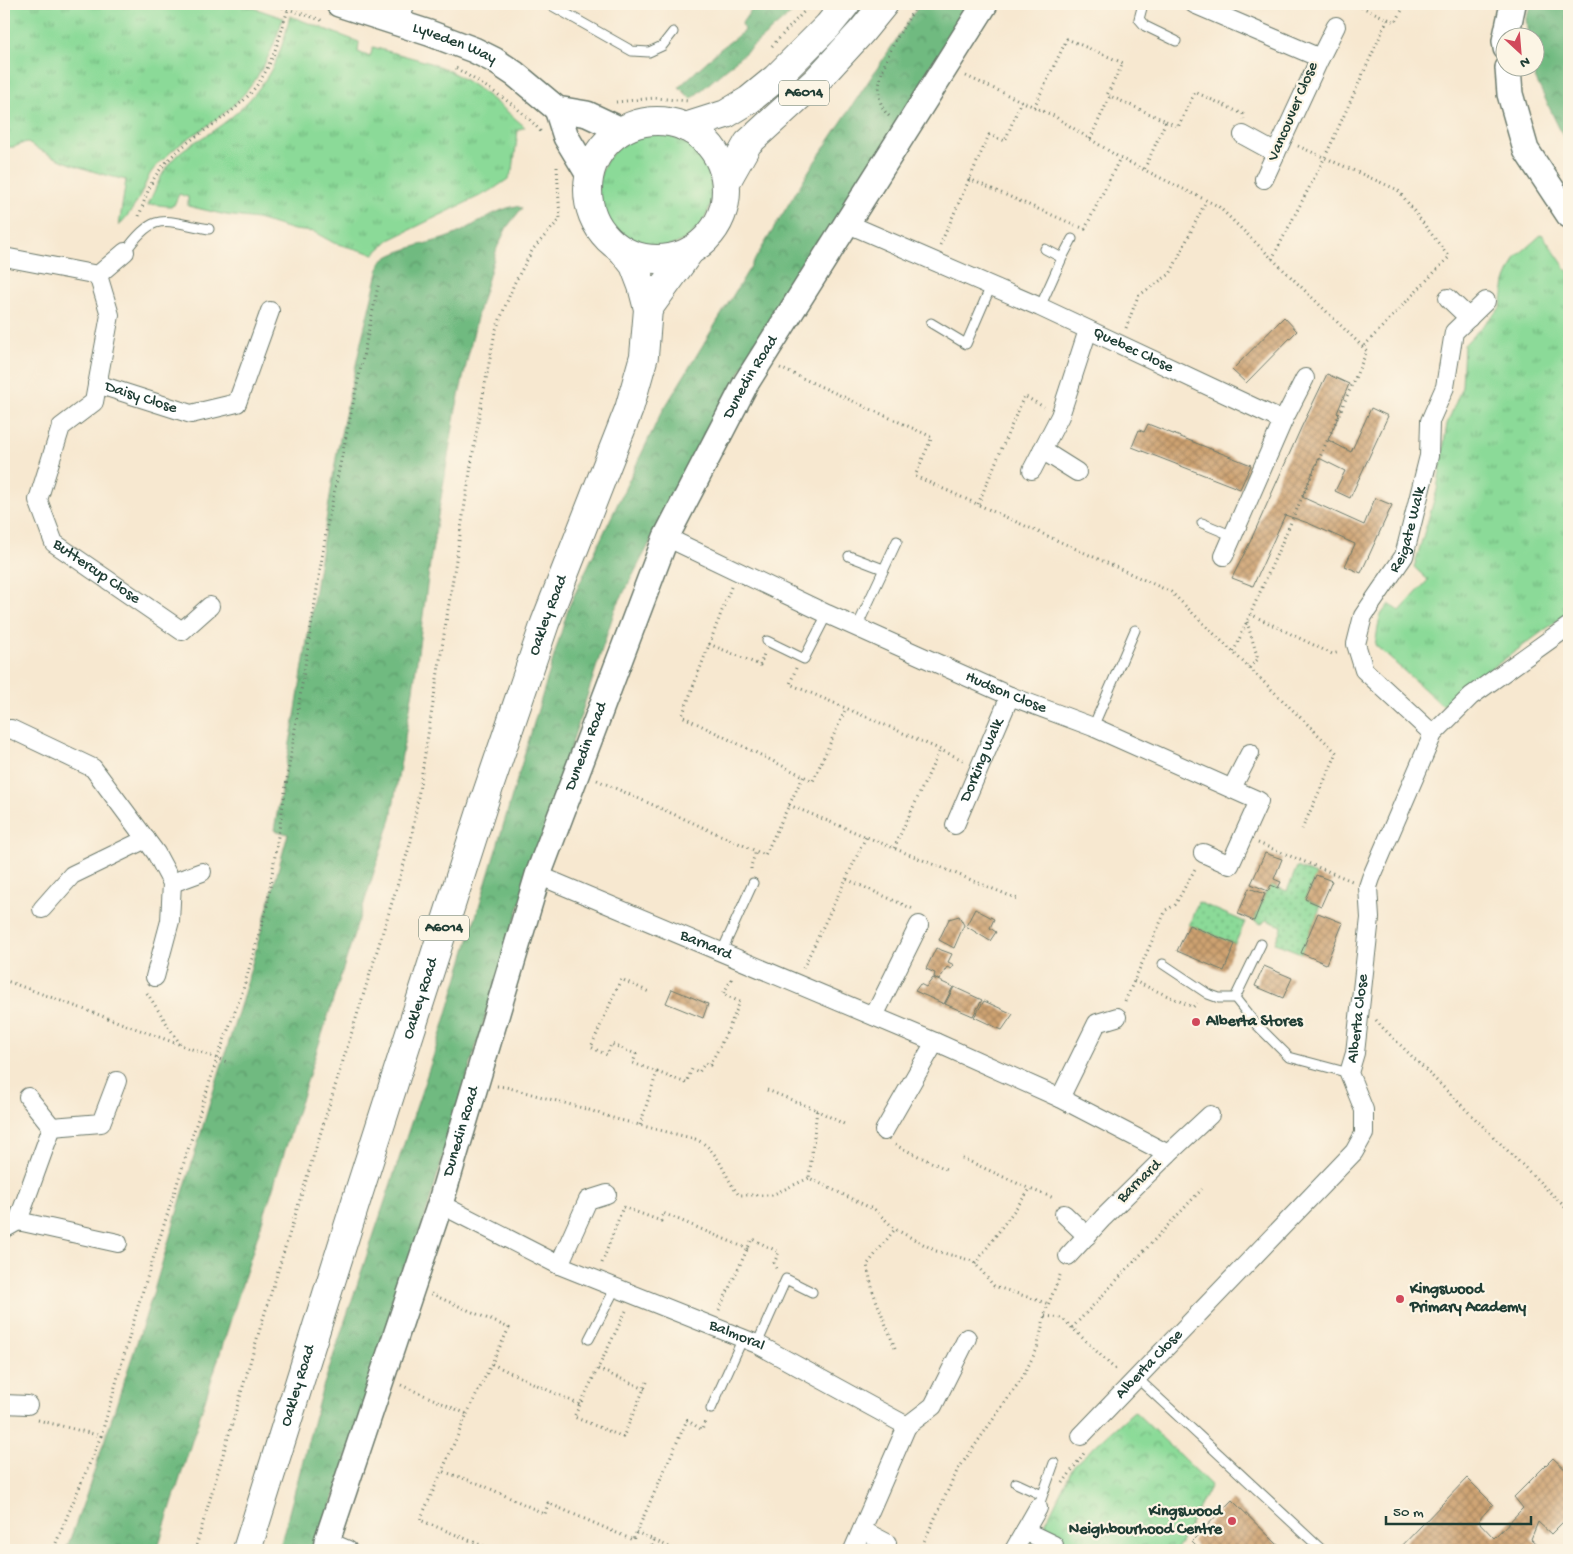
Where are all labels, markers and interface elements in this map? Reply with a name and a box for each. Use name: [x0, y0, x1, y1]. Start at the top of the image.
street label: Lyveden Way: [410, 19, 499, 69]
north arrow: [1496, 28, 1546, 78]
text: N: [1517, 52, 1532, 71]
street label: Vancouver Close: [1264, 59, 1324, 165]
road number: A6014: [779, 80, 829, 106]
street label: Quebec Close: [1089, 323, 1177, 378]
street label: Dunedin Road: [719, 331, 784, 423]
street label: Daisy Close: [101, 377, 180, 419]
street label: Reigate Walk: [1386, 483, 1431, 577]
street label: Buttercup Close: [48, 535, 144, 609]
street label: Oakley Road: [525, 571, 573, 658]
street label: Hudson Close: [962, 668, 1050, 719]
street label: Dunedin Road: [561, 698, 613, 794]
street label: Dorking Walk: [956, 714, 1009, 806]
road number: A6014: [419, 916, 469, 940]
street label: Barnard: [676, 926, 736, 965]
street label: Oakley Road: [399, 954, 443, 1042]
street label: Alberta Close: [1343, 972, 1373, 1065]
place label: Alberta Stores: [1205, 1013, 1304, 1032]
marker: Alberta Stores: [1190, 1016, 1202, 1028]
street label: Dunedin Road: [439, 1083, 484, 1180]
street label: Barnard: [1113, 1155, 1167, 1208]
place label: Kingswood Primary Academy: [1409, 1281, 1526, 1318]
marker: Kingswood Primary Academy: [1394, 1293, 1406, 1305]
street label: Balmoral: [705, 1316, 768, 1356]
street label: Alberta Close: [1112, 1325, 1188, 1403]
street label: Oakley Road: [277, 1341, 320, 1429]
scale bar: [1386, 1494, 1530, 1526]
place label: Kingswood Neighbourhood Centre: [1069, 1503, 1224, 1540]
text: 50 m: [1393, 1504, 1424, 1522]
marker: Kingswood Neighbourhood Centre: [1226, 1515, 1238, 1527]

